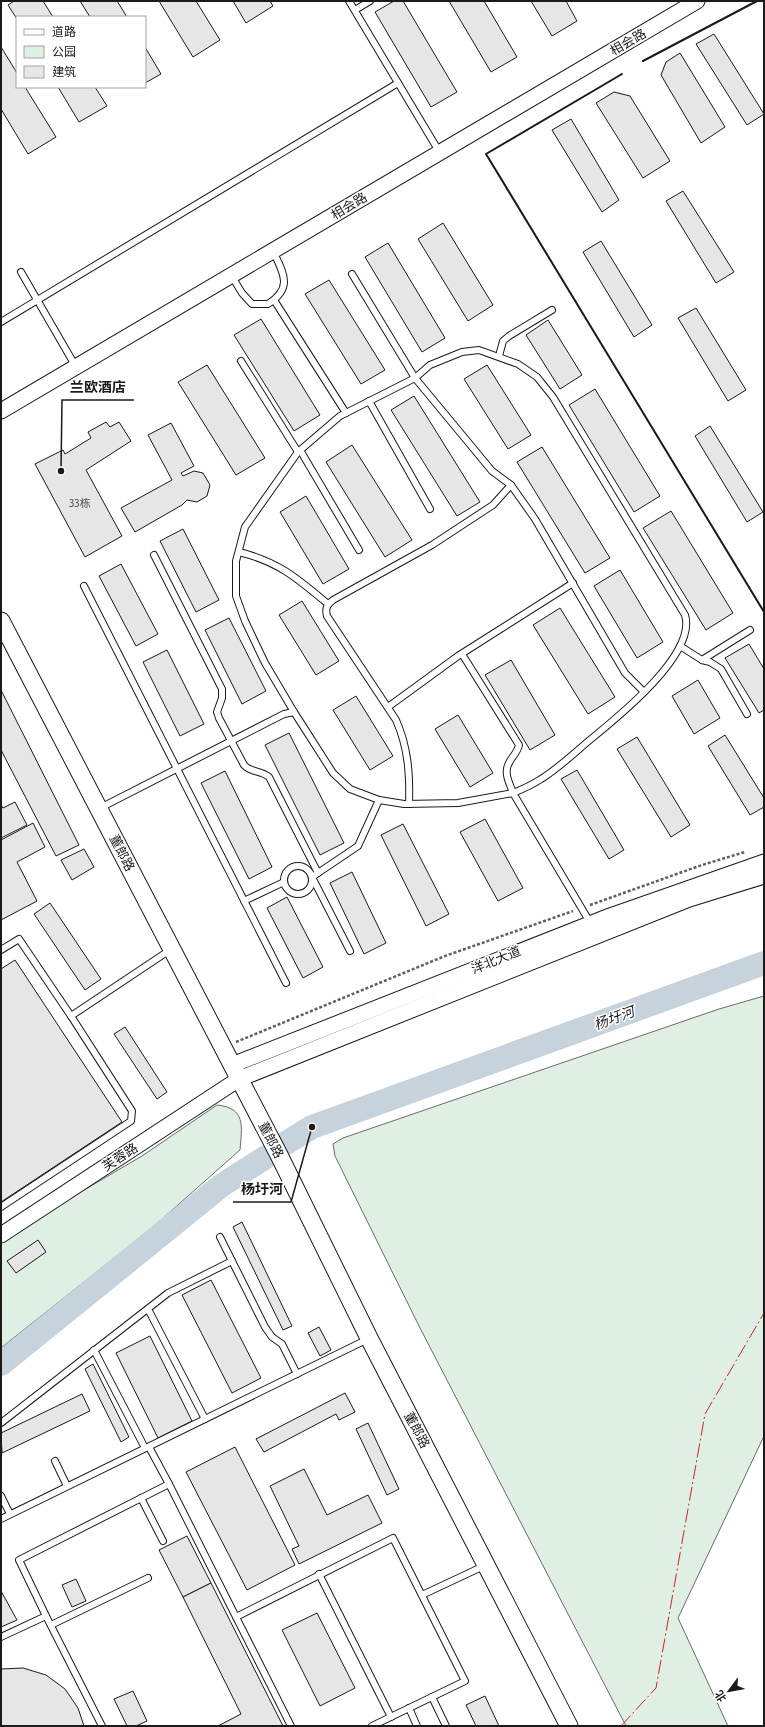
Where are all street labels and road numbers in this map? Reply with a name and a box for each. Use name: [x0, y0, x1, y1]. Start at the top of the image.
street label: 相会路: [607, 26, 649, 58]
street label: 相会路: [328, 190, 370, 222]
street label: 董郎路: [106, 832, 138, 874]
street label: 洋北大道: [469, 943, 523, 977]
street label: 董郎路: [255, 1119, 287, 1161]
street label: 芙蓉路: [100, 1140, 140, 1174]
street label: 董郎路: [401, 1409, 433, 1451]

